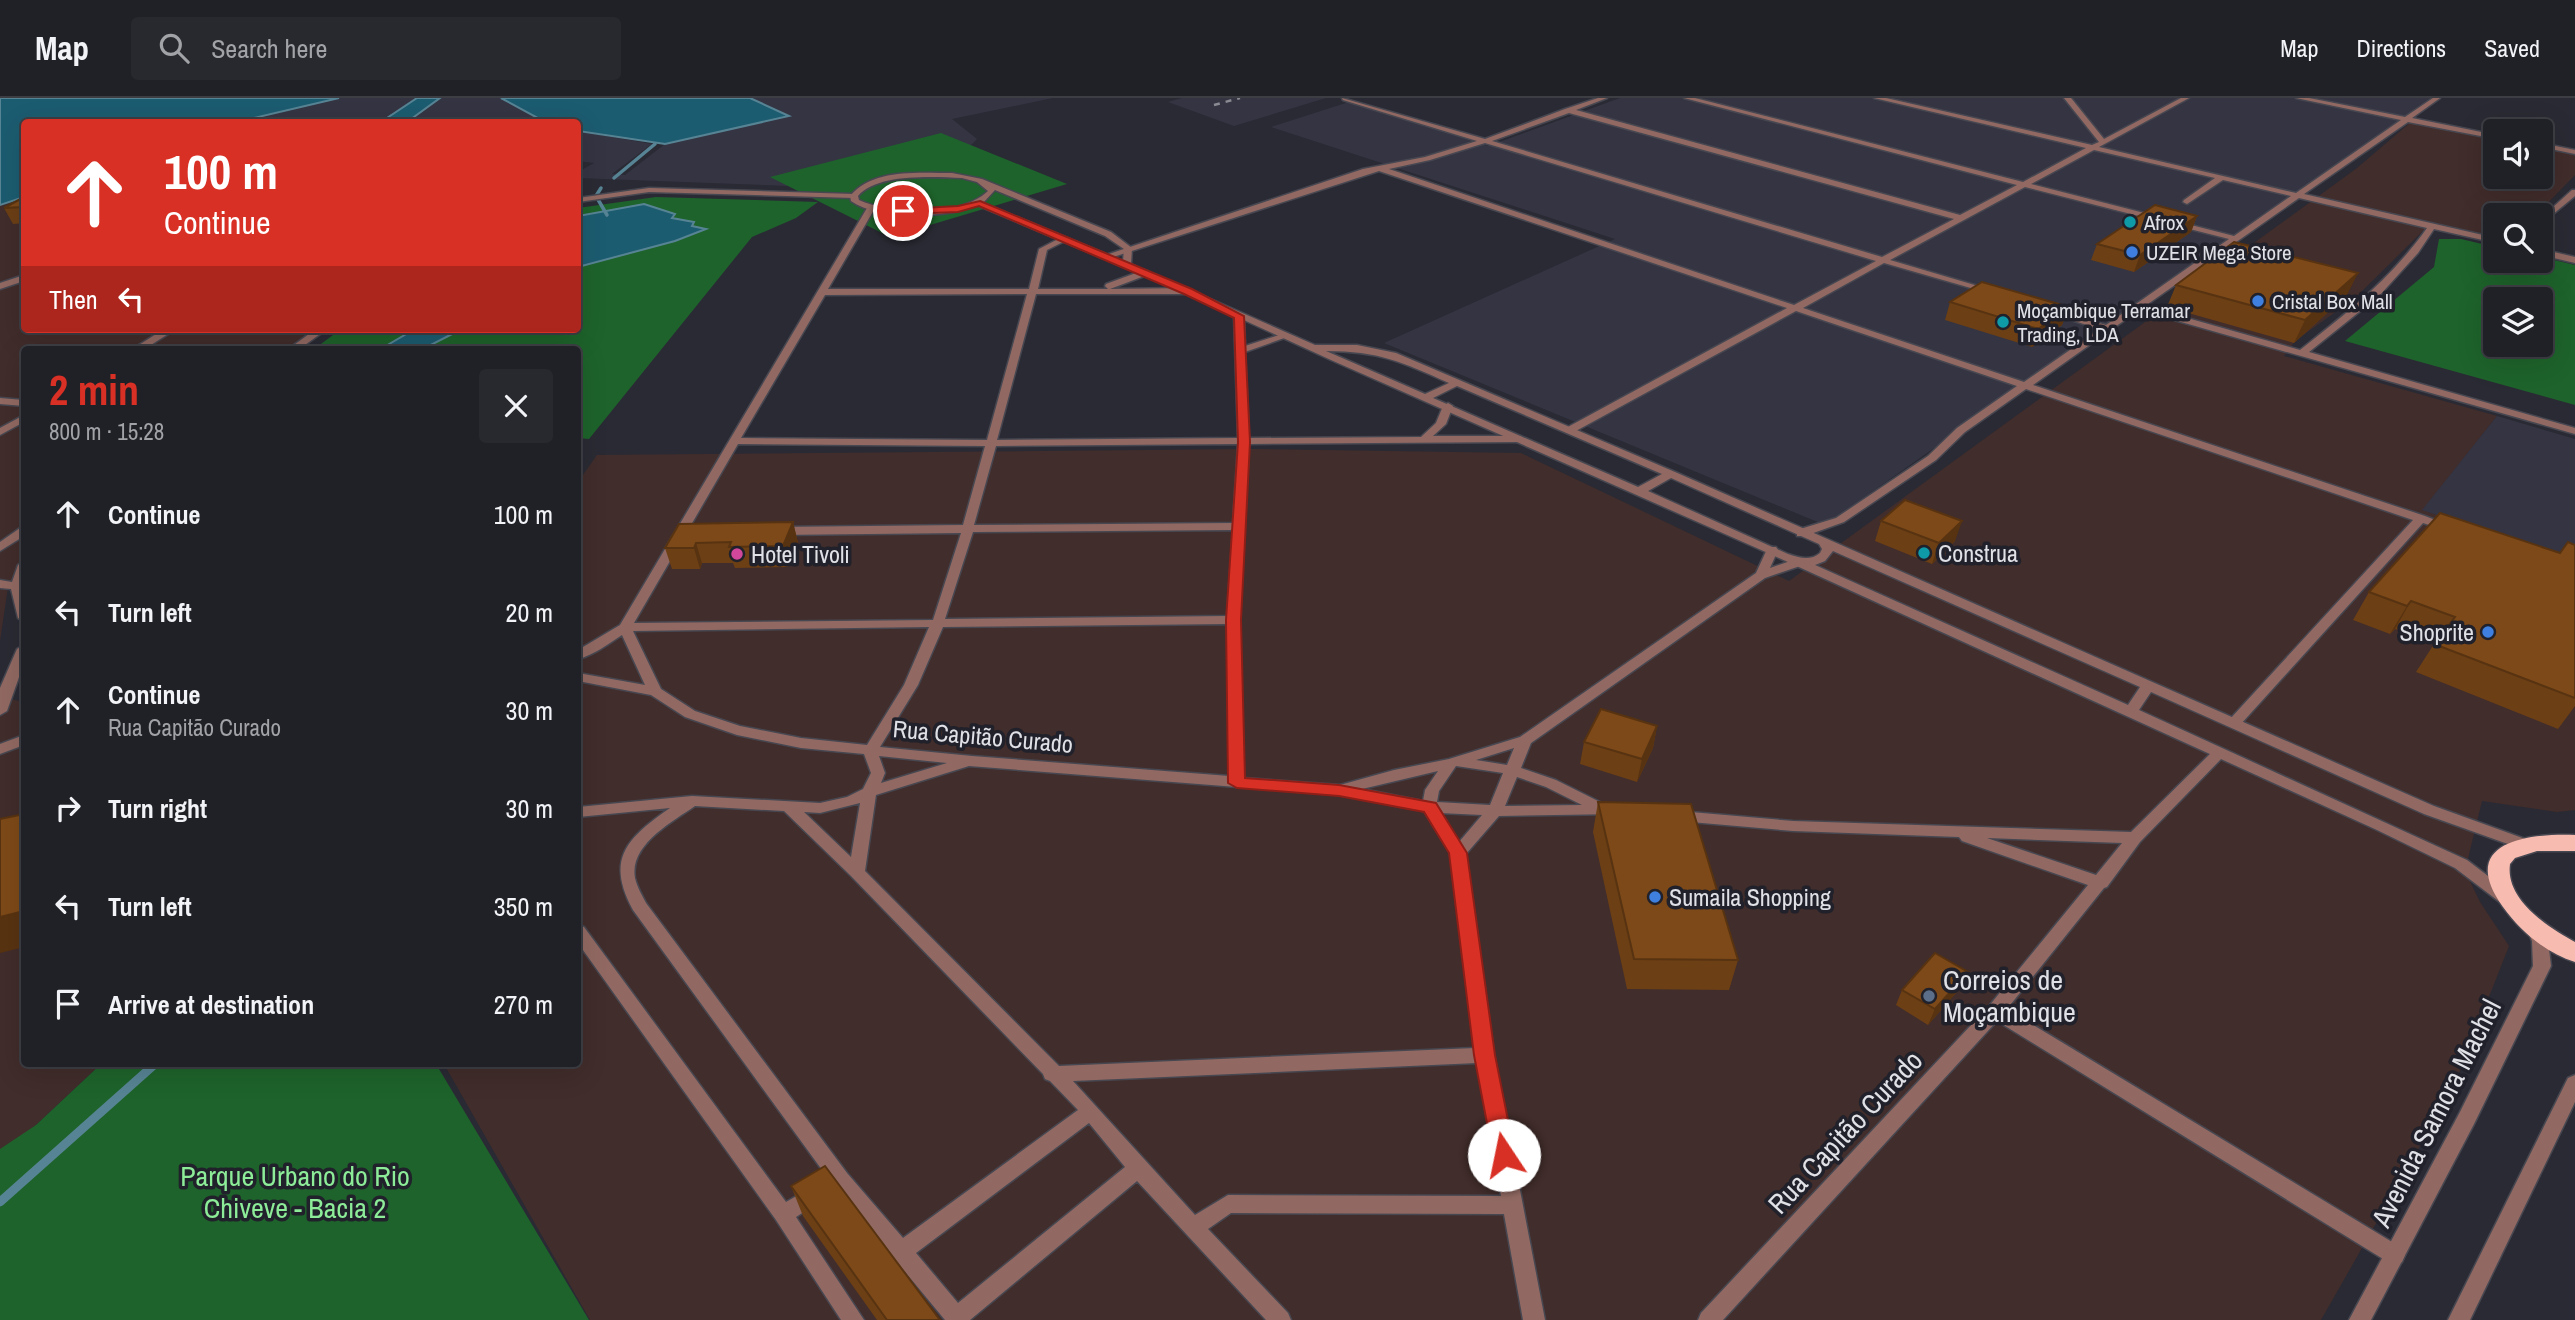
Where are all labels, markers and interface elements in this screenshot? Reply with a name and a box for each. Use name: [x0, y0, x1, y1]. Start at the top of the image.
search box: [131, 17, 621, 80]
text: Map: [35, 26, 89, 70]
icon: search: [155, 29, 193, 67]
text: Search here: [211, 31, 327, 66]
text: Map: [2280, 32, 2318, 64]
text: Directions: [2356, 32, 2446, 64]
text: Saved: [2484, 32, 2540, 64]
map controls: [2483, 119, 2553, 357]
button: sound: [2483, 119, 2553, 189]
text: 100 m: [164, 138, 278, 204]
icon: ahead: [49, 147, 140, 238]
pin: [873, 181, 933, 241]
icon: arrive: [884, 192, 922, 230]
text: Continue: [164, 201, 271, 244]
button: search: [2483, 203, 2553, 273]
place label: Afrox: [2143, 208, 2185, 237]
marker: Afrox: [2122, 214, 2138, 230]
place label: UZEIR Mega Store: [2146, 238, 2291, 267]
marker: UZEIR Mega Store: [2124, 244, 2140, 260]
icon: left: [112, 280, 150, 318]
text: Then: [49, 282, 98, 317]
place label: Cristal Box Mall: [2272, 287, 2393, 316]
button: layers: [2483, 287, 2553, 357]
marker: Cristal Box Mall: [2250, 293, 2266, 309]
place label: Moçambique Terramar Trading, LDA: [2017, 296, 2190, 349]
marker: Moçambique Terramar Trading, LDA: [1995, 314, 2011, 330]
text: 2 min: [49, 362, 139, 418]
button: close: [479, 369, 553, 443]
text: 800 m · 15:28: [49, 416, 164, 447]
icon: ahead: [49, 495, 87, 533]
text: Continue: [108, 497, 200, 532]
text: 100 m: [494, 497, 553, 532]
place label: Construa: [1938, 537, 2018, 569]
place label: Hotel Tivoli: [751, 538, 850, 570]
marker: Construa: [1916, 545, 1932, 561]
marker: Hotel Tivoli: [729, 546, 745, 562]
icon: left: [49, 593, 87, 631]
text: Turn left: [108, 595, 192, 630]
text: 20 m: [506, 595, 553, 630]
place label: Shoprite: [2400, 616, 2474, 648]
marker: Shoprite: [2480, 624, 2496, 640]
text: Continue: [108, 677, 200, 712]
icon: ahead: [49, 691, 87, 729]
text: 30 m: [506, 693, 553, 728]
text: Rua Capitão Curado: [108, 712, 281, 743]
street label: Rua Capitão Curado: [892, 712, 1074, 760]
icon: right: [49, 789, 87, 827]
text: Turn right: [108, 791, 207, 826]
text: 30 m: [506, 791, 553, 826]
place label: Sumaila Shopping: [1669, 881, 1831, 913]
icon: left: [49, 887, 87, 925]
text: Turn left: [108, 889, 192, 924]
text: 350 m: [494, 889, 553, 924]
marker: Sumaila Shopping: [1647, 889, 1663, 905]
place label: Correios de Moçambique: [1943, 961, 2076, 1031]
icon: arrive: [49, 985, 87, 1023]
text: Arrive at destination: [108, 987, 314, 1022]
text: 270 m: [494, 987, 553, 1022]
marker: Correios de Moçambique: [1921, 988, 1937, 1004]
street label: Avenida Samora Machel: [2362, 993, 2510, 1234]
street label: Rua Capitão Curado: [1759, 1042, 1931, 1222]
position arrow: [1467, 1118, 1541, 1192]
park label: Parque Urbano do Rio Chiveve - Bacia 2: [180, 1157, 410, 1227]

